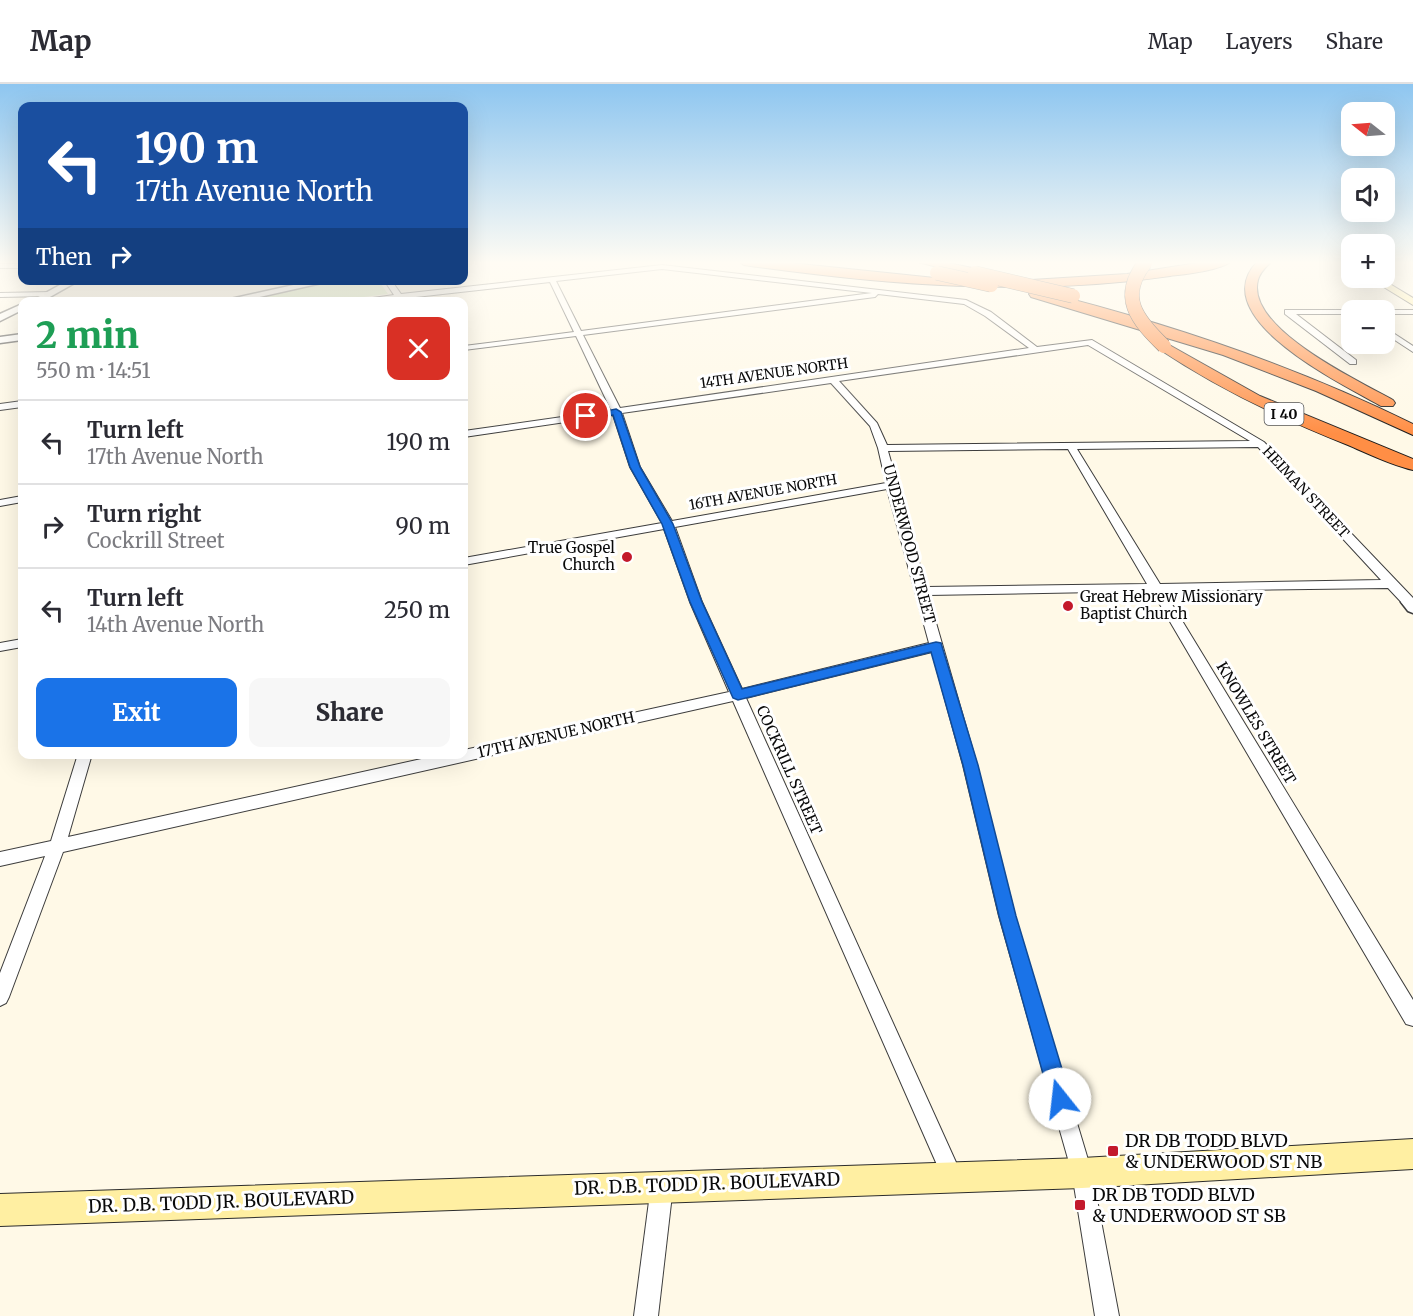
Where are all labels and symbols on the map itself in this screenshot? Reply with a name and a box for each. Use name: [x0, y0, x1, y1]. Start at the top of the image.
north arrow: [1341, 102, 1395, 156]
street label: 14TH AVENUE NORTH: [699, 354, 849, 392]
pin: [560, 390, 611, 441]
road number: I 40: [1264, 403, 1304, 425]
street label: HEIMAN STREET: [1259, 442, 1353, 542]
street label: UNDERWOOD STREET: [879, 462, 940, 626]
street label: 16TH AVENUE NORTH: [688, 470, 838, 514]
place label: True Gospel Church: [528, 538, 615, 574]
marker: True Gospel Church: [620, 550, 634, 564]
place label: Great Hebrew Missionary Baptist Church: [1080, 587, 1263, 623]
marker: Great Hebrew Missionary Baptist Church: [1061, 599, 1075, 613]
street label: KNOWLES STREET: [1213, 658, 1301, 788]
street label: COCKRILL STREET: [753, 703, 827, 838]
street label: 17TH AVENUE NORTH: [475, 707, 636, 762]
position arrow: [1028, 1067, 1092, 1131]
place label: DR DB TODD BLVD & UNDERWOOD ST NB: [1125, 1129, 1322, 1173]
marker: DR DB TODD BLVD & UNDERWOOD ST NB: [1106, 1144, 1120, 1158]
street label: DR. D.B. TODD JR. BOULEVARD: [574, 1167, 840, 1200]
place label: DR DB TODD BLVD & UNDERWOOD ST SB: [1092, 1183, 1286, 1227]
street label: DR. D.B. TODD JR. BOULEVARD: [88, 1185, 354, 1218]
marker: DR DB TODD BLVD & UNDERWOOD ST SB: [1073, 1198, 1087, 1212]

